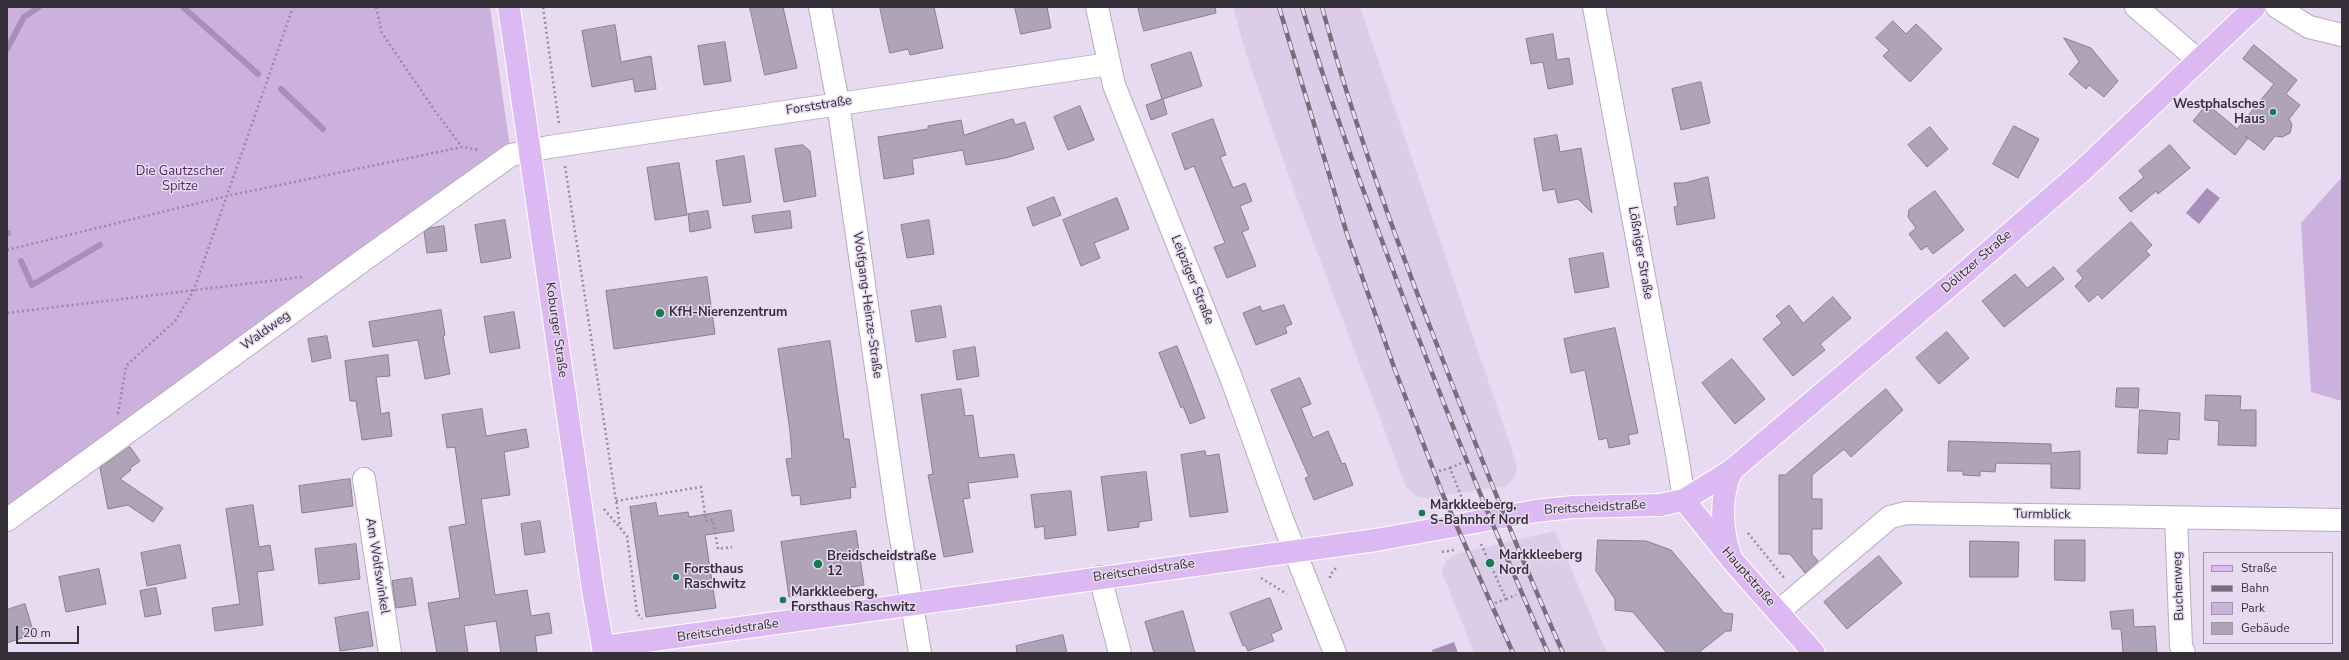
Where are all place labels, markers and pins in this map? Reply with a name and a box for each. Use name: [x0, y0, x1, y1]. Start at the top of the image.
place label: Westphalsches Haus: [2173, 97, 2265, 128]
marker: Westphalsches Haus: [2268, 107, 2278, 117]
place label: KfH-Nierenzentrum: [669, 305, 787, 321]
marker: KfH-Nierenzentrum: [654, 307, 666, 319]
place label: Markkleeberg, S-Bahnhof Nord: [1430, 498, 1528, 529]
marker: Markkleeberg, S-Bahnhof Nord: [1417, 508, 1427, 518]
place label: Markkleeberg Nord: [1499, 548, 1582, 579]
place label: Breidscheidstraße 12: [827, 549, 936, 580]
marker: Markkleeberg Nord: [1484, 557, 1496, 569]
marker: Breidscheidstraße 12: [812, 558, 824, 570]
place label: Forsthaus Raschwitz: [684, 562, 746, 593]
marker: Forsthaus Raschwitz: [671, 572, 681, 582]
place label: Markkleeberg, Forsthaus Raschwitz: [791, 585, 916, 616]
marker: Markkleeberg, Forsthaus Raschwitz: [778, 595, 788, 605]

